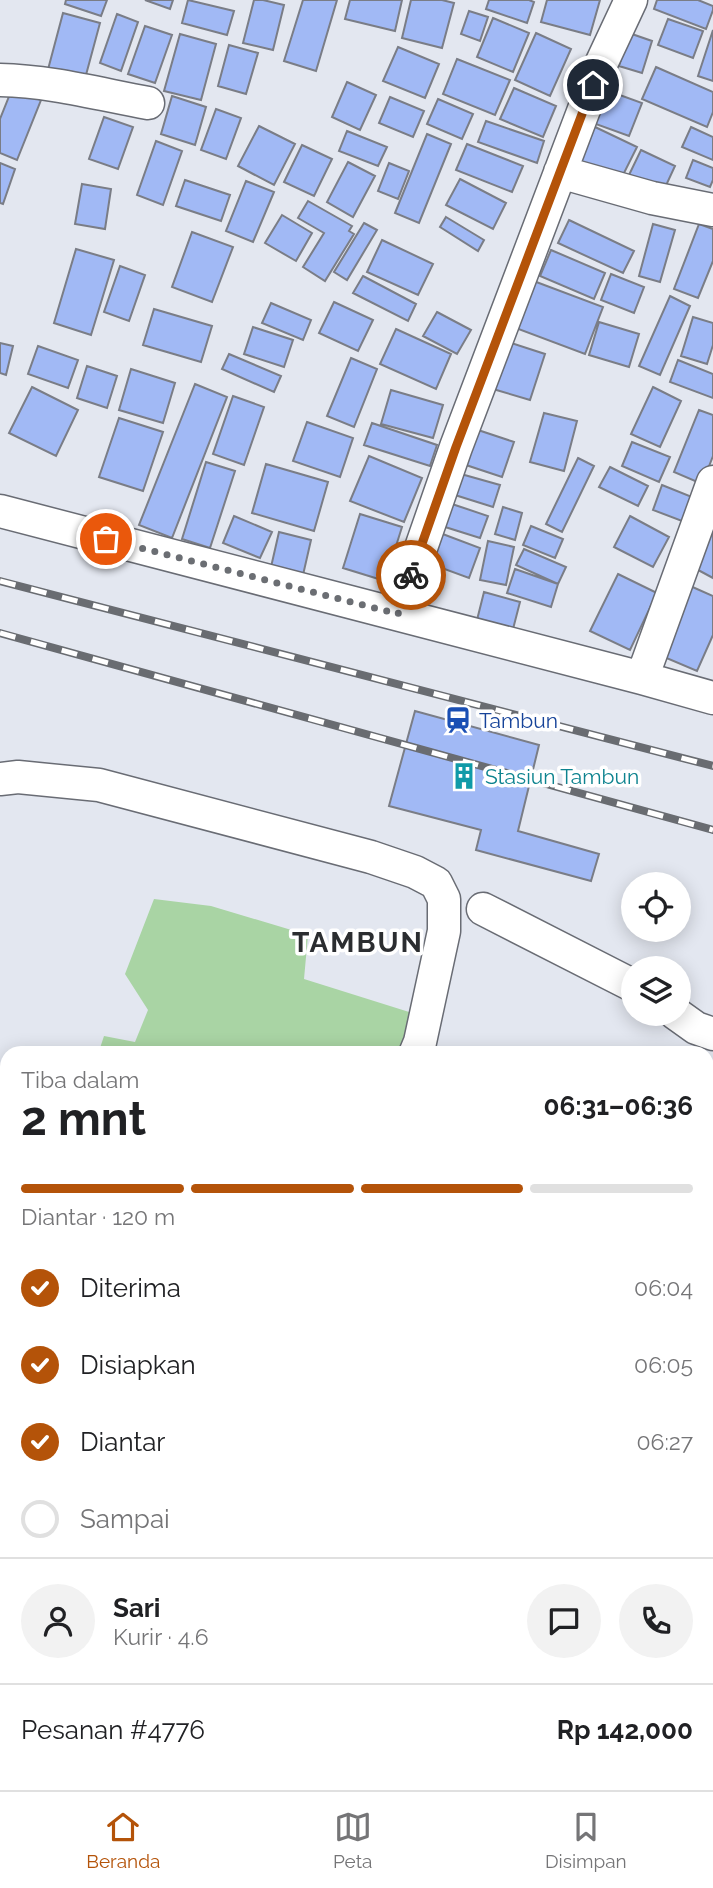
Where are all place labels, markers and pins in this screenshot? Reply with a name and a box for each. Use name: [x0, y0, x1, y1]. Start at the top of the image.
pin: [563, 55, 623, 115]
pin: [76, 509, 136, 569]
station icon: Tambun: [443, 705, 473, 735]
place label: Tambun: [479, 708, 558, 733]
building icon: Stasiun Tambun: [449, 761, 479, 791]
place label: Stasiun Tambun: [485, 764, 639, 789]

